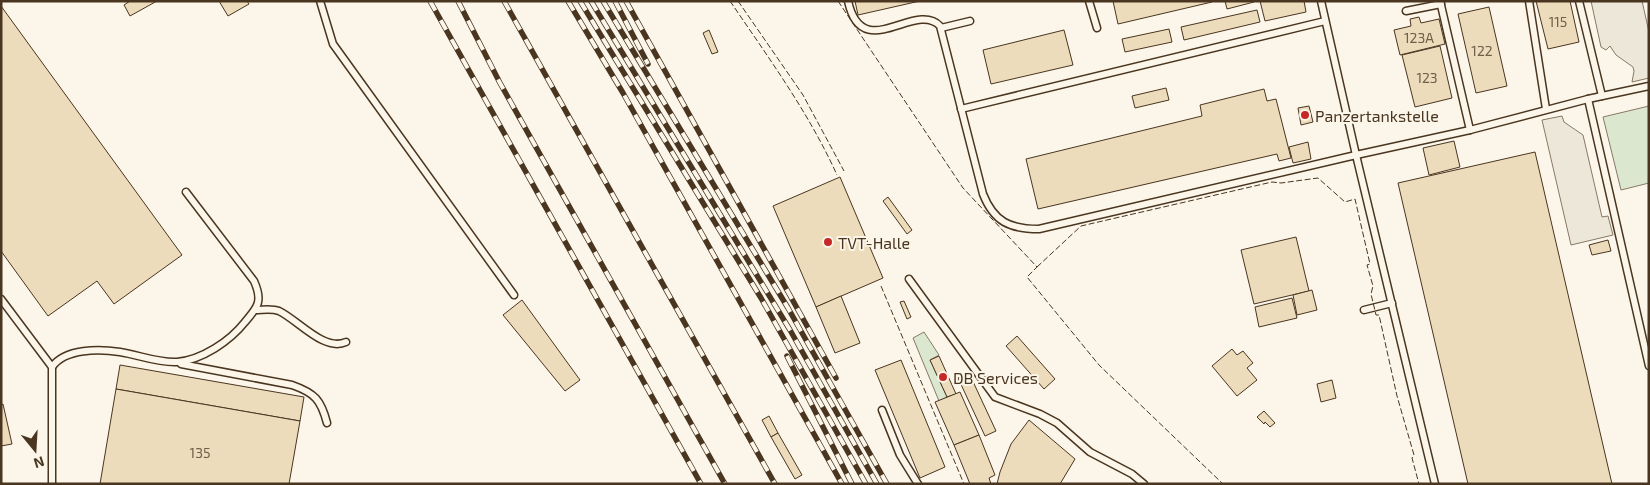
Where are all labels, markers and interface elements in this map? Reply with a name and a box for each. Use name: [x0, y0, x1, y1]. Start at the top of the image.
house number: 115: [1549, 13, 1567, 30]
house number: 123A: [1404, 29, 1434, 46]
house number: 122: [1471, 42, 1493, 59]
house number: 123: [1416, 69, 1438, 86]
place label: Panzertankstelle: [1315, 106, 1439, 125]
marker: Panzertankstelle: [1299, 109, 1311, 121]
place label: TVT-Halle: [838, 233, 910, 252]
marker: TVT-Halle: [822, 236, 834, 248]
place label: DB Services: [953, 368, 1038, 387]
marker: DB Services: [937, 371, 949, 383]
north arrow: [10, 425, 60, 475]
house number: 135: [190, 444, 210, 461]
text: N: [32, 453, 47, 472]

